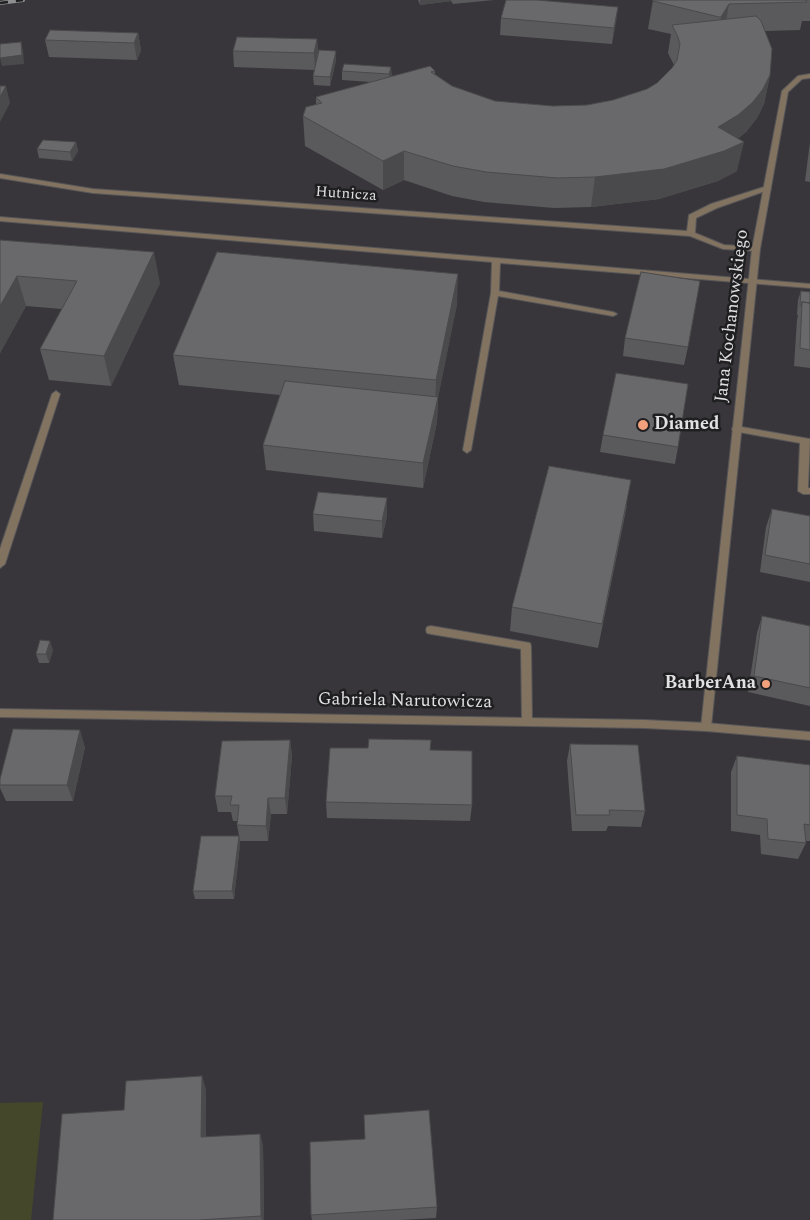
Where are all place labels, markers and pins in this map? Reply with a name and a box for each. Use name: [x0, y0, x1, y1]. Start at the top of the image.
place label: Diamed: [654, 414, 720, 436]
marker: Diamed: [636, 418, 650, 432]
place label: BarberAna: [665, 673, 756, 695]
marker: BarberAna: [760, 678, 772, 690]

